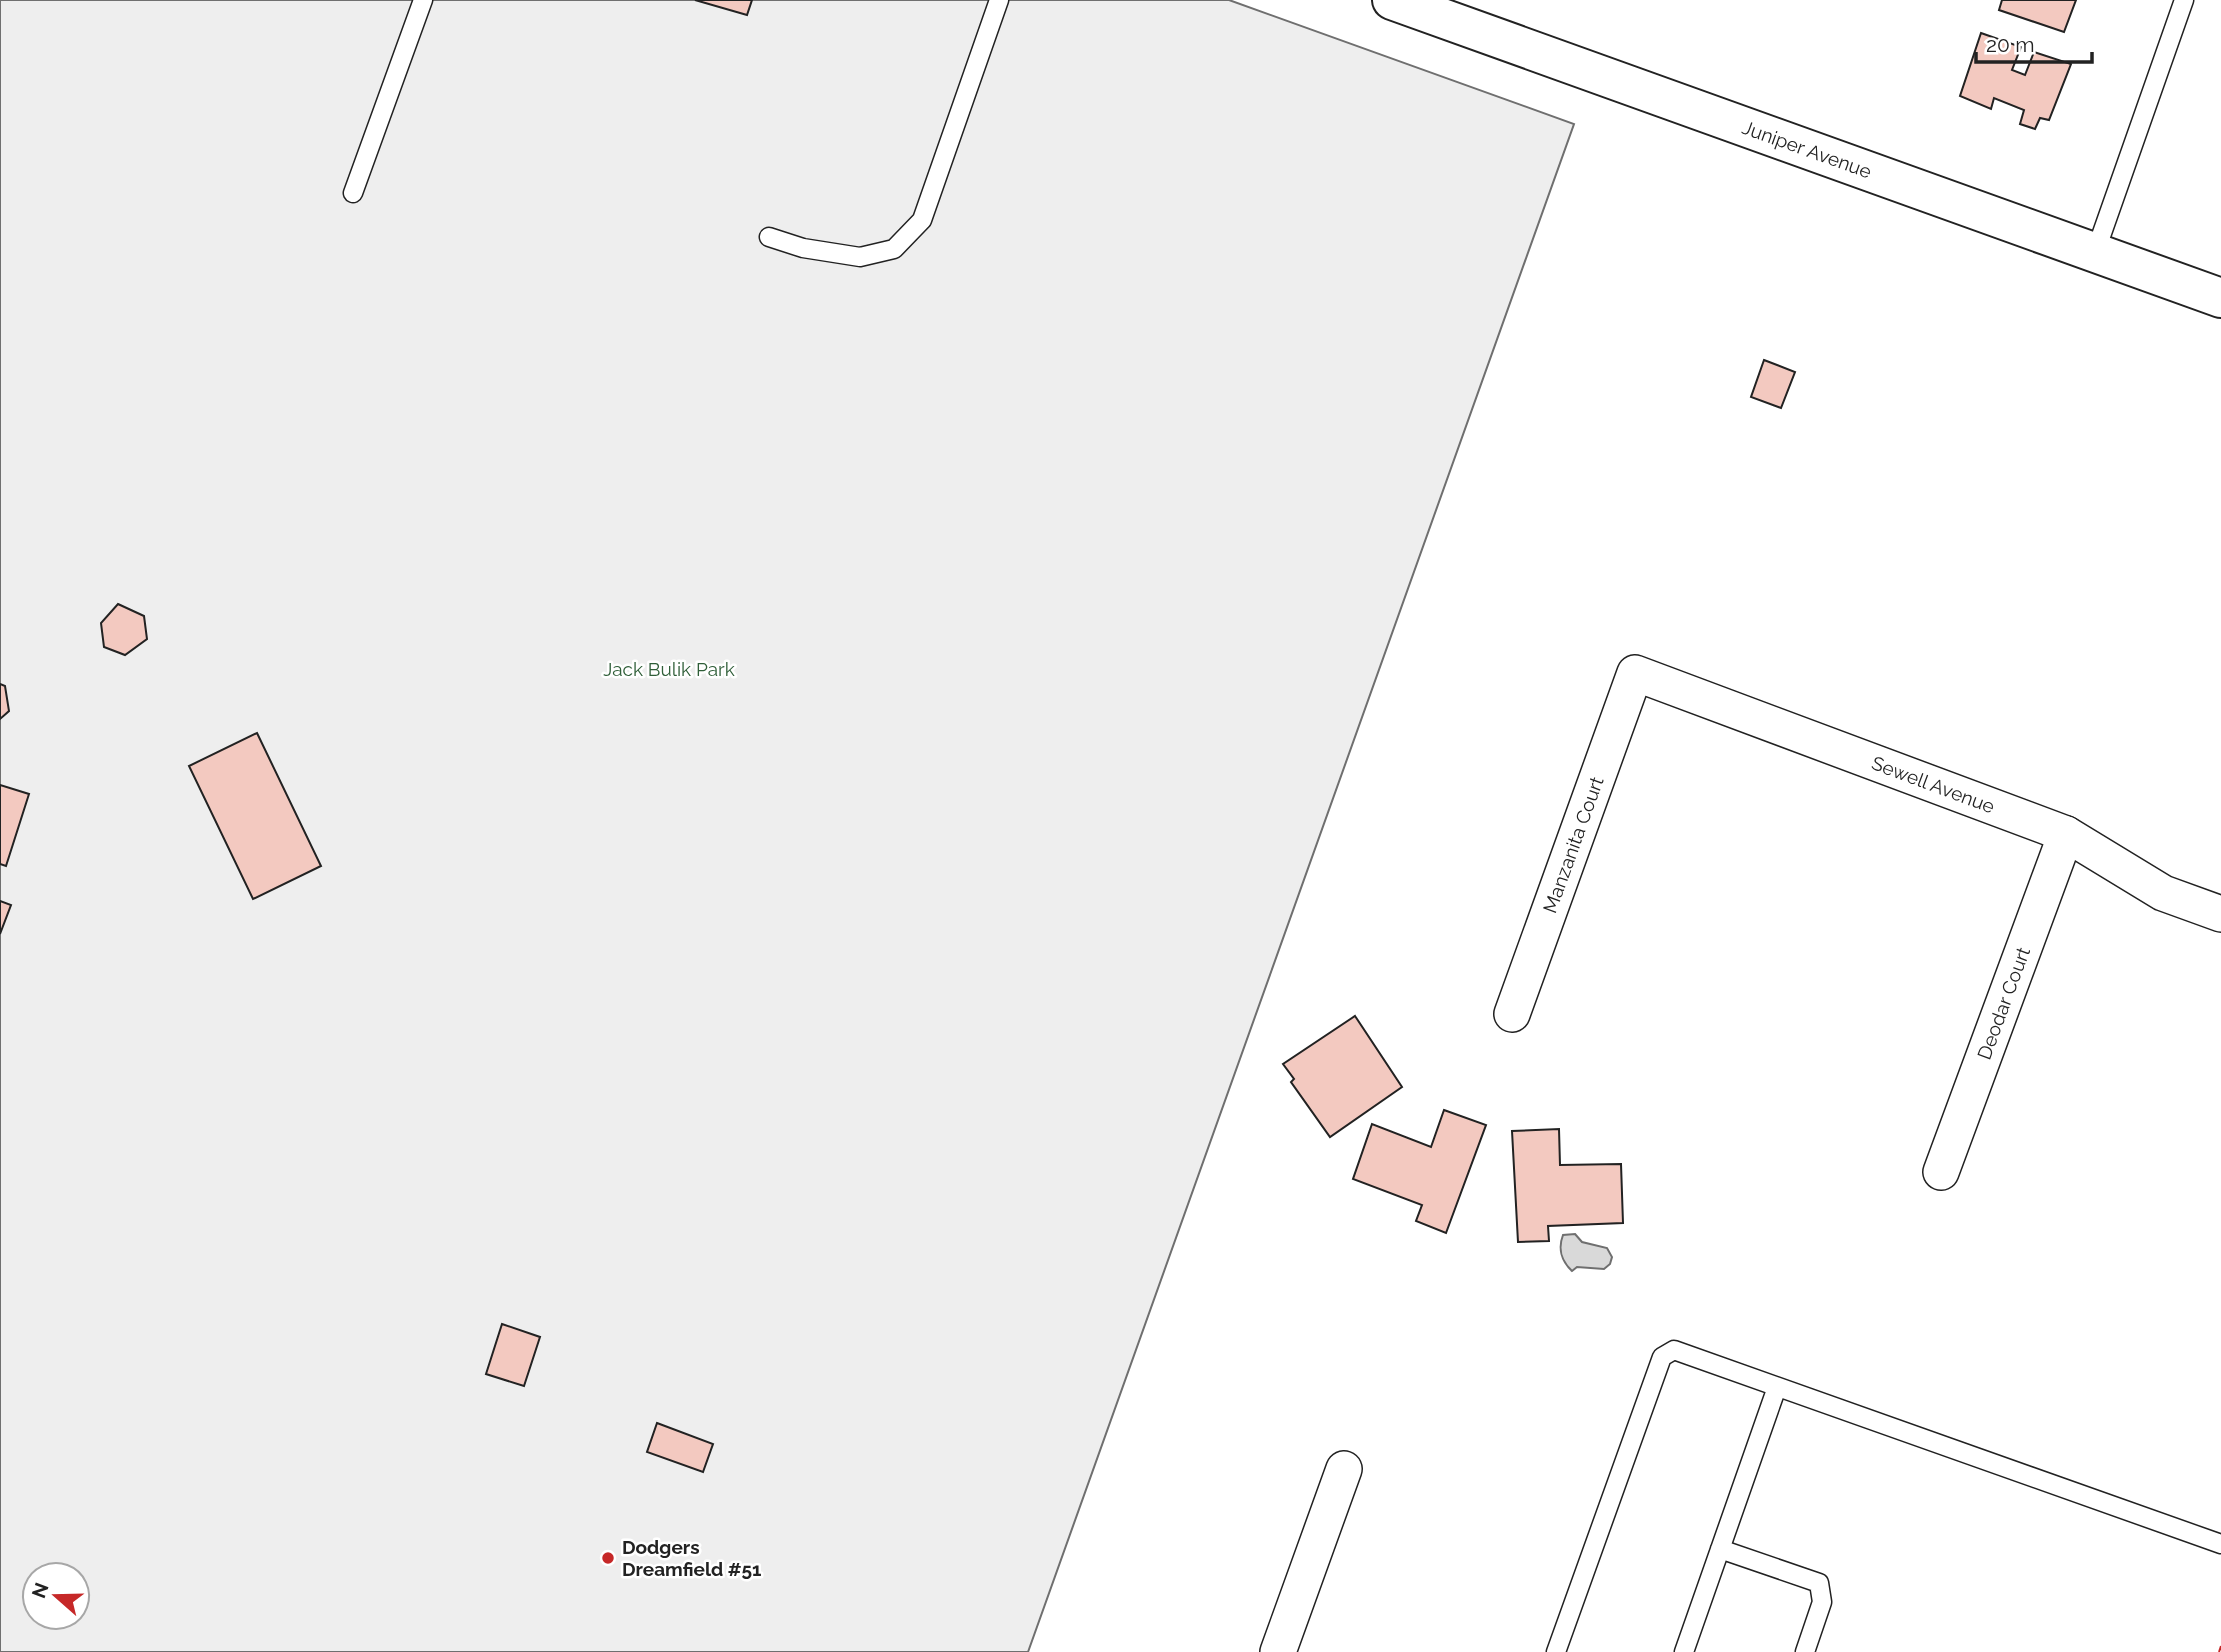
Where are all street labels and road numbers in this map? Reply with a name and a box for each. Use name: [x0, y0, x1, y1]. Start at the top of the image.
street label: Juniper Avenue: [1739, 116, 1875, 182]
street label: Sewell Avenue: [1869, 751, 1998, 817]
street label: Manzanita Court: [1538, 773, 1608, 916]
street label: Deodar Court: [1973, 943, 2034, 1062]

